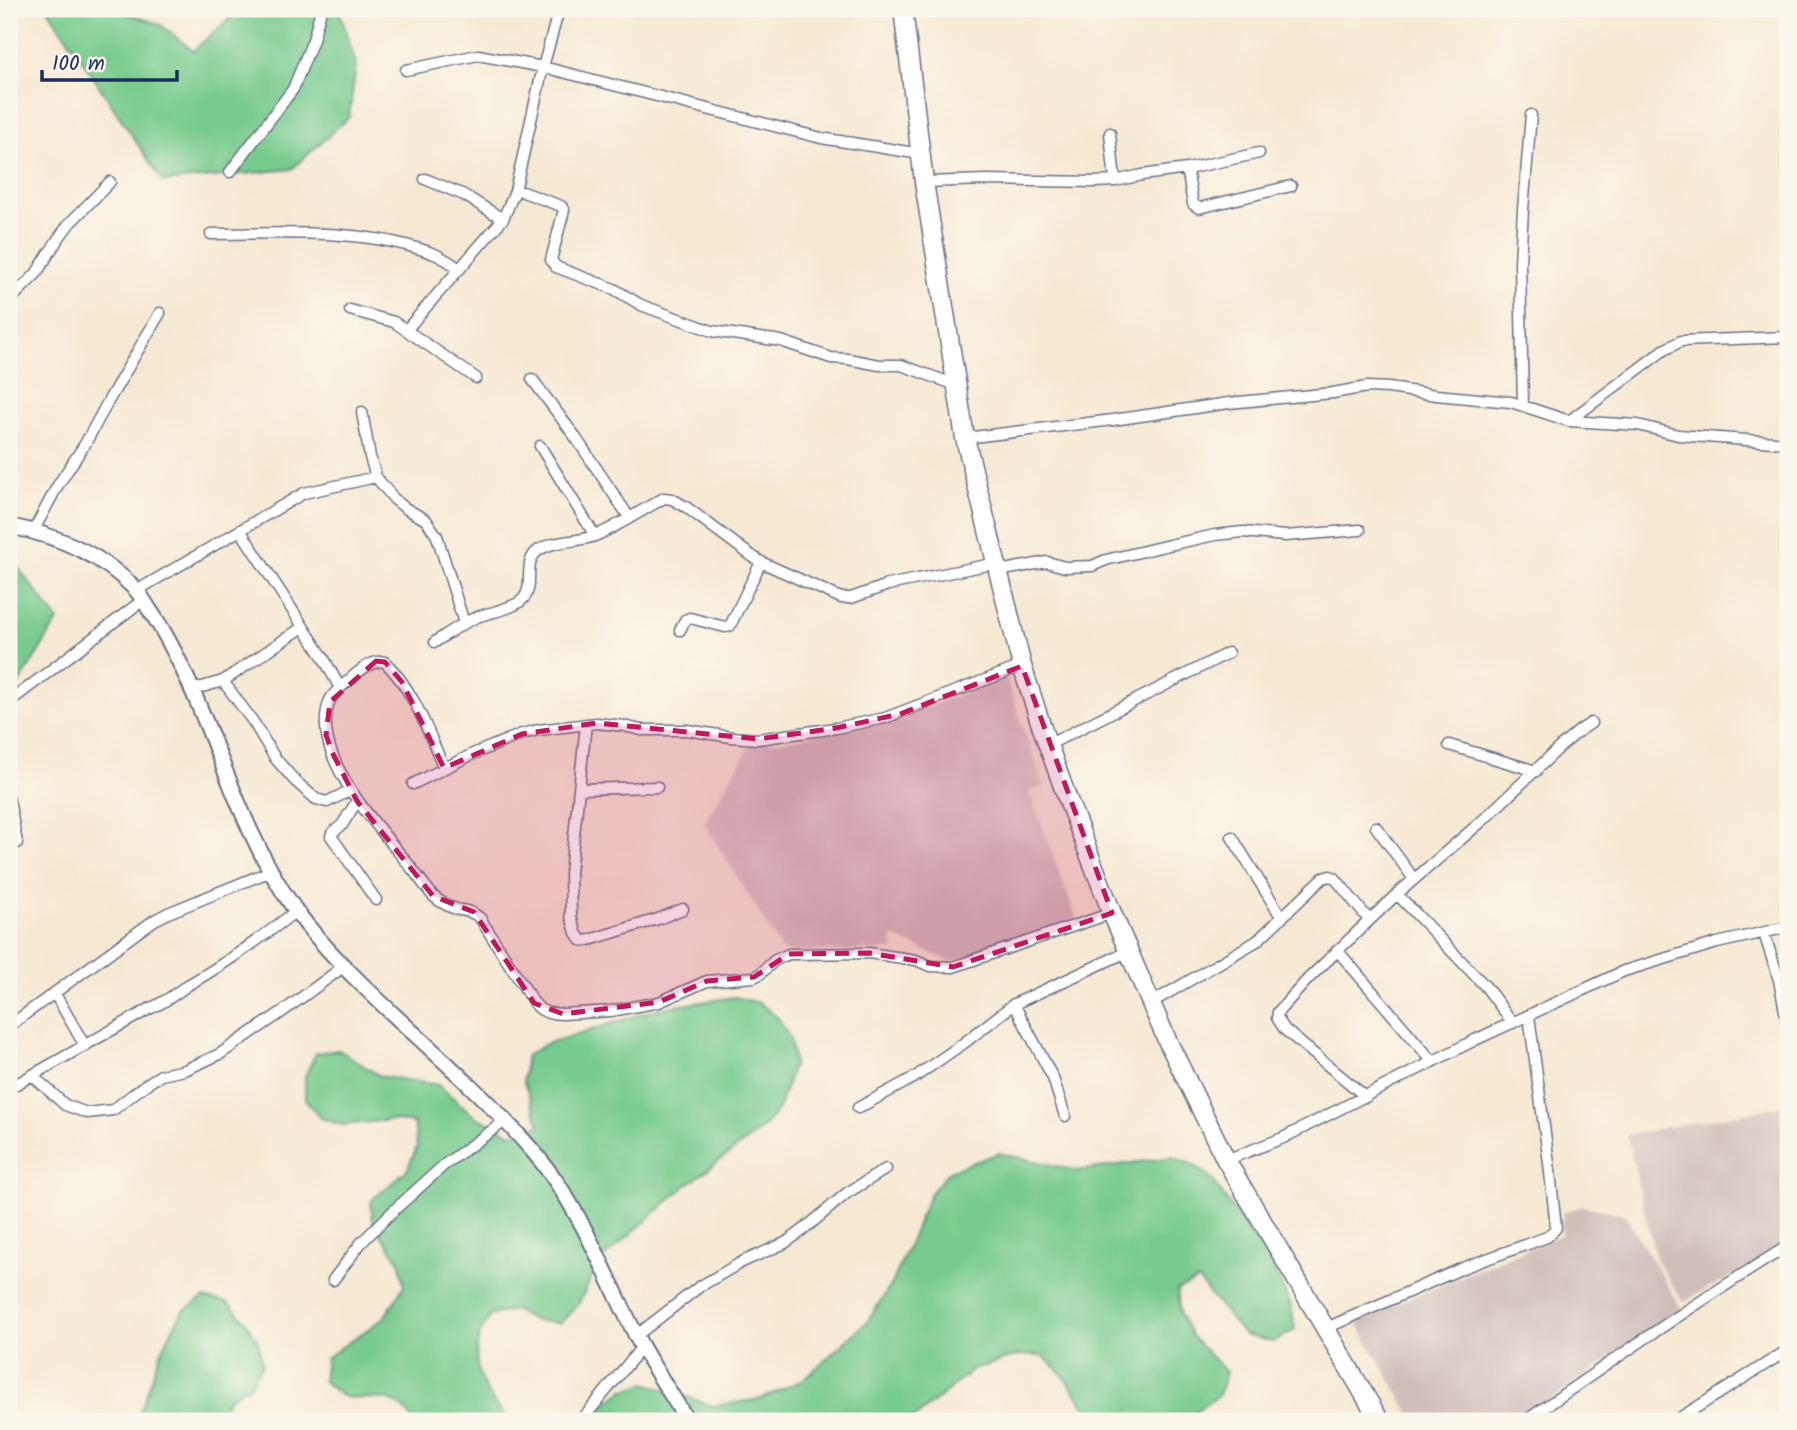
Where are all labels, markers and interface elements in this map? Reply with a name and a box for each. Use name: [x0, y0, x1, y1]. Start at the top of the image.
scale bar: [42, 38, 177, 82]
text: 100 m: [52, 48, 105, 81]

